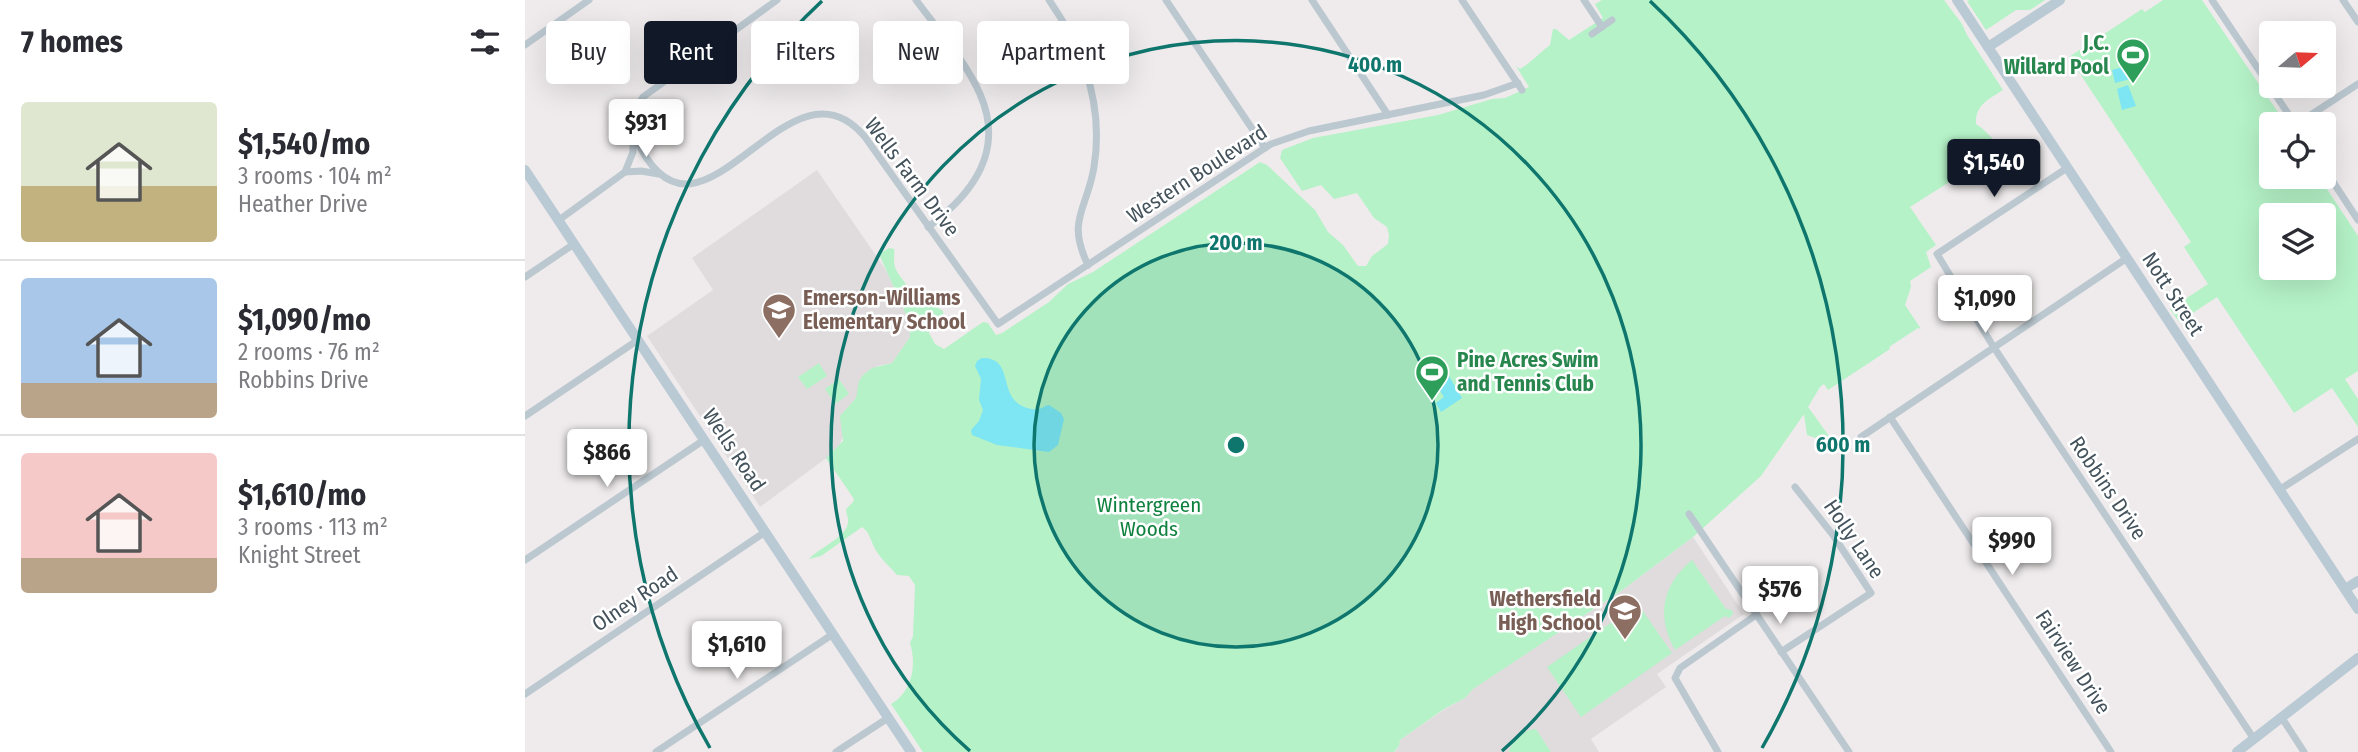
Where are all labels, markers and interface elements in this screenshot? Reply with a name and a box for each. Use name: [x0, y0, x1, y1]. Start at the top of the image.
chip: Buy: [546, 21, 630, 84]
chip: Rent: [644, 21, 737, 84]
chip: Filters: [751, 21, 859, 84]
chip: New: [873, 21, 963, 84]
chip: Apartment: [977, 21, 1129, 84]
north arrow: [2259, 21, 2336, 98]
map controls: [2259, 21, 2336, 280]
icon: filters: [466, 23, 504, 61]
text: 7 homes: [21, 24, 123, 60]
place label: J.C. Willard Pool: [2004, 30, 2109, 80]
sports icon: J.C. Willard Pool: [2114, 36, 2152, 85]
text: 400 m: [1348, 52, 1402, 78]
pin: $931: [605, 100, 687, 159]
text: $931: [625, 108, 667, 136]
street label: Wells Farm Drive: [859, 112, 965, 242]
button: locate: [2259, 112, 2336, 189]
street label: Western Boulevard: [1122, 119, 1272, 229]
text: $1,540/mo: [238, 126, 370, 162]
icon: home: [77, 130, 161, 214]
pin: $1,540: [1937, 140, 2051, 199]
text: $1,540: [1963, 148, 2025, 176]
text: 3 rooms · 104 m²: [238, 162, 392, 190]
text: Heather Drive: [238, 190, 368, 218]
button: layers: [2259, 203, 2336, 280]
text: 200 m: [1208, 230, 1263, 256]
street label: Nott Street: [2136, 247, 2210, 341]
pin: $1,090: [1928, 276, 2042, 335]
text: $1,090: [1954, 284, 2016, 312]
place label: Emerson-Williams Elementary School: [803, 285, 966, 335]
school or university icon: Emerson-Williams Elementary School: [760, 291, 798, 340]
text: $1,090/mo: [238, 302, 371, 338]
icon: home: [77, 306, 161, 390]
text: 2 rooms · 76 m²: [238, 338, 380, 366]
place label: Pine Acres Swim and Tennis Club: [1457, 347, 1599, 397]
sports icon: Pine Acres Swim and Tennis Club: [1413, 353, 1451, 402]
text: Robbins Drive: [238, 366, 369, 394]
street label: Wells Road: [697, 404, 771, 496]
pin: $866: [566, 430, 648, 489]
street label: Robbins Drive: [2064, 431, 2152, 545]
text: 600 m: [1816, 432, 1870, 458]
centre of rings: [1224, 433, 1248, 457]
text: $866: [583, 438, 631, 466]
text: $1,610/mo: [238, 477, 366, 513]
icon: home: [77, 481, 161, 565]
park label: Wintergreen Woods: [1097, 492, 1201, 542]
street label: Holly Lane: [1818, 494, 1890, 584]
text: 3 rooms · 113 m²: [238, 513, 388, 541]
pin: $990: [1971, 518, 2053, 577]
text: $990: [1988, 526, 2036, 554]
text: Knight Street: [238, 541, 361, 569]
street label: Olney Road: [587, 561, 683, 637]
pin: $576: [1739, 566, 1821, 626]
text: $576: [1758, 575, 1802, 603]
place label: Wethersfield High School: [1489, 586, 1601, 636]
school or university icon: Wethersfield High School: [1606, 592, 1644, 641]
street label: Fairview Drive: [2030, 605, 2116, 719]
pin: $1,610: [680, 622, 794, 681]
text: $1,610: [708, 630, 766, 658]

